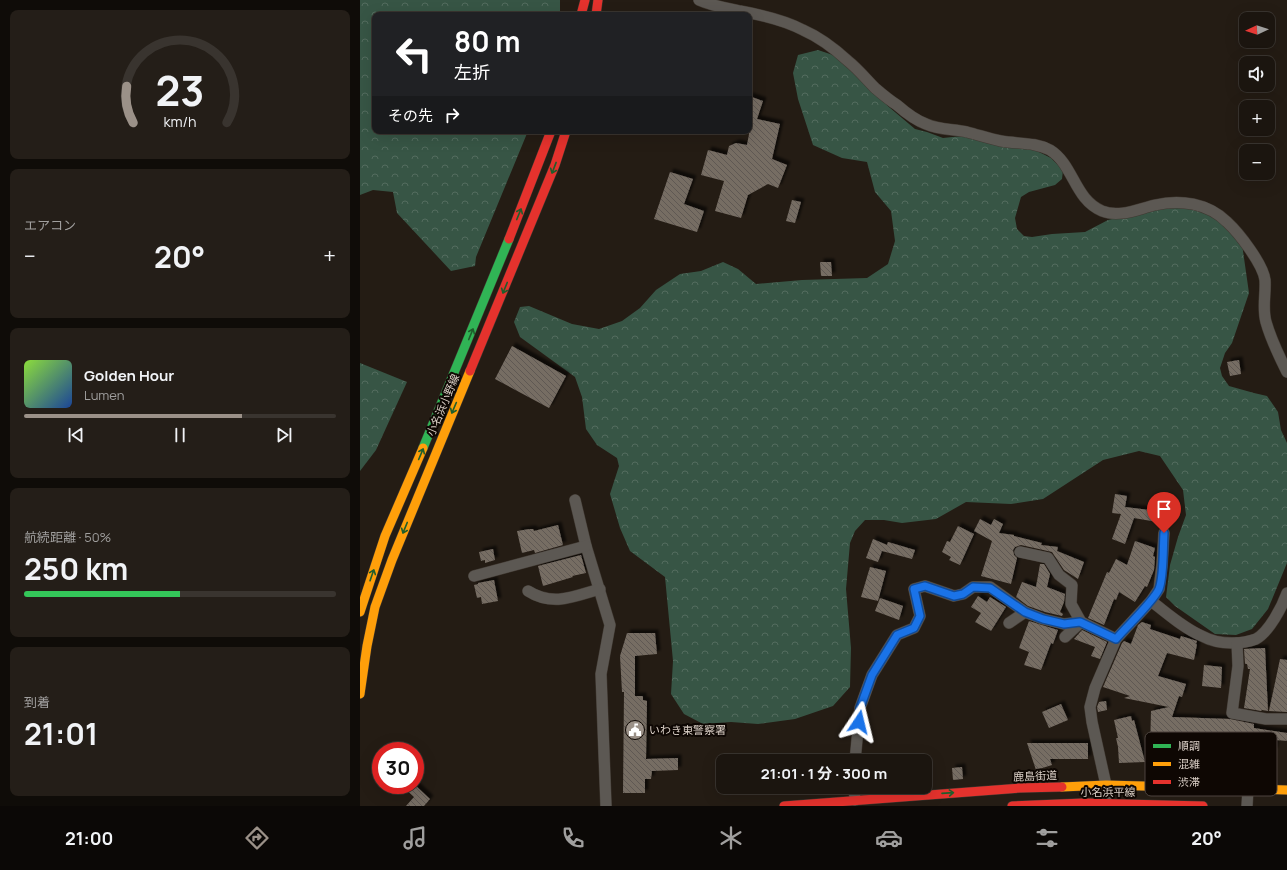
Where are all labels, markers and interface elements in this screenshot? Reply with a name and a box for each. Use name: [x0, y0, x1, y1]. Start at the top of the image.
north arrow: [1239, 12, 1275, 48]
map controls: [1239, 12, 1275, 180]
text: 80 m: [454, 22, 520, 60]
icon: left: [388, 28, 440, 80]
button: sound: [1239, 56, 1275, 92]
text: 左折: [454, 60, 490, 84]
text: 23: [156, 61, 204, 117]
button: +: [1239, 100, 1275, 136]
icon: right: [441, 104, 463, 126]
text: その先: [388, 105, 433, 126]
text: km/h: [163, 111, 197, 130]
button: −: [1239, 144, 1275, 180]
one-way arrow: [549, 161, 557, 173]
one-way arrow: [516, 208, 524, 220]
text: エアコン: [24, 216, 76, 234]
text: 20°: [154, 236, 205, 277]
text: −: [24, 241, 36, 271]
text: +: [323, 241, 336, 271]
one-way arrow: [500, 282, 508, 294]
one-way arrow: [467, 329, 475, 341]
text: Golden Hour: [84, 365, 174, 386]
street label: 小名浜小野線: [423, 371, 462, 438]
text: Lumen: [84, 386, 124, 404]
one-way arrow: [450, 402, 458, 414]
icon: previous: [65, 424, 87, 446]
icon: pause: [169, 424, 191, 446]
icon: next: [273, 424, 295, 446]
one-way arrow: [417, 448, 425, 460]
pin: [1147, 492, 1181, 533]
icon: arrive: [1153, 498, 1175, 520]
one-way arrow: [401, 522, 409, 534]
text: 航続距離 · 50%: [24, 528, 111, 546]
text: 250 km: [24, 548, 128, 589]
one-way arrow: [369, 568, 376, 581]
text: 到着: [24, 693, 50, 711]
position arrow: [838, 701, 880, 743]
text: 21:01: [24, 713, 98, 754]
public building icon: いわき東警察署: [624, 719, 646, 741]
place label: いわき東警察署: [649, 722, 726, 737]
legend: [1145, 732, 1277, 796]
text: 順調: [1178, 738, 1200, 753]
speed limit sign: 30: [372, 742, 424, 794]
text: 混雑: [1178, 756, 1200, 771]
text: 21:01 · 1 分 · 300 m: [761, 763, 887, 784]
street label: 鹿島街道: [1013, 767, 1057, 784]
text: 渋滞: [1178, 774, 1200, 789]
street label: 小名浜平線: [1081, 784, 1136, 799]
one-way arrow: [941, 790, 954, 797]
icon: directions: [243, 824, 271, 852]
icon: music: [401, 824, 429, 852]
icon: phone: [559, 824, 587, 852]
icon: climate: [717, 824, 745, 852]
icon: car: [875, 824, 903, 852]
icon: filters: [1033, 824, 1061, 852]
text: 21:00: [65, 826, 113, 850]
text: 20°: [1191, 826, 1222, 850]

